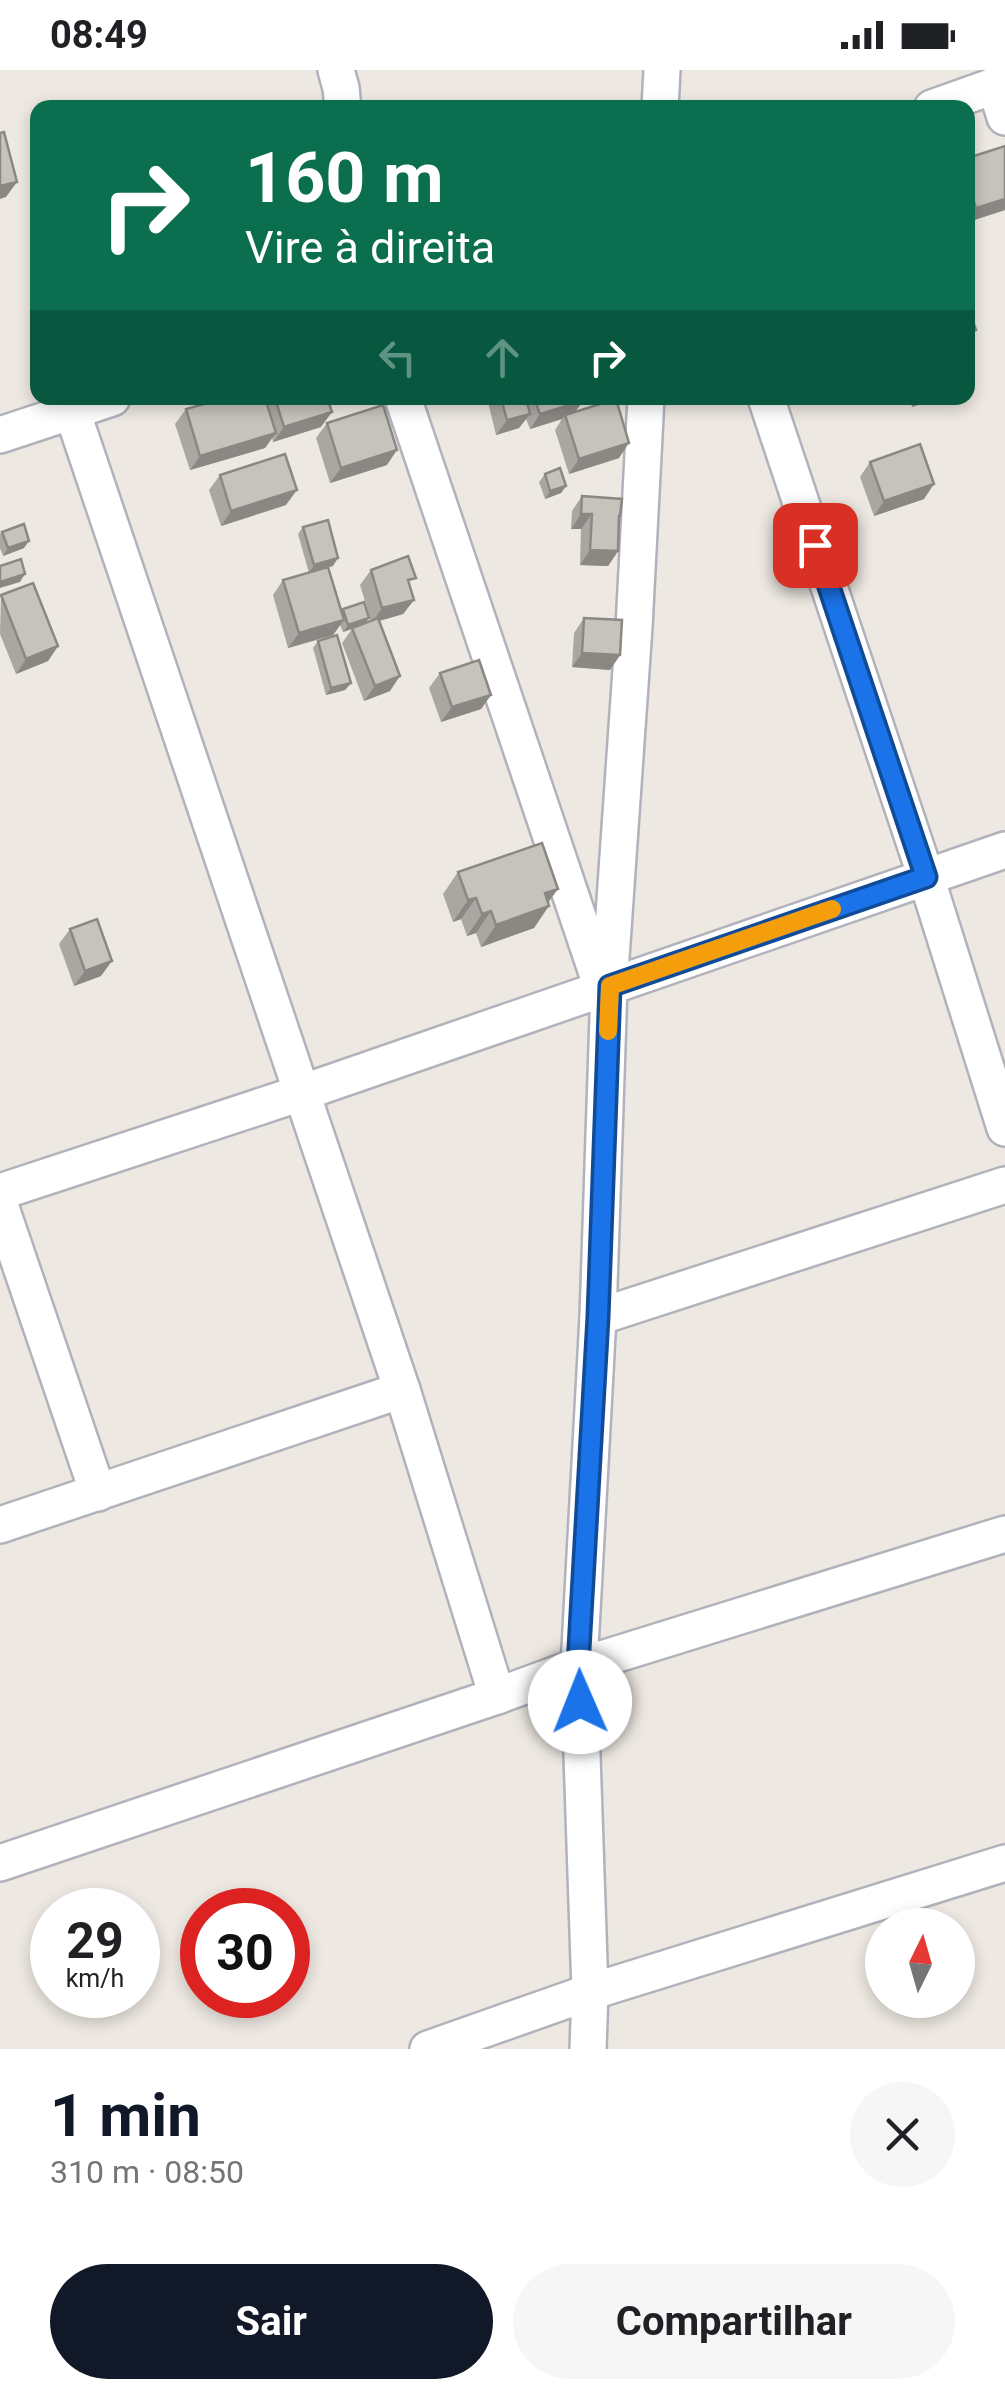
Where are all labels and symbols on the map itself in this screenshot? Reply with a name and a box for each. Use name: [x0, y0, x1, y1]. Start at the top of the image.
pin: [773, 503, 858, 588]
position arrow: [528, 1650, 632, 1754]
speed limit sign: 30: [180, 1888, 310, 2018]
north arrow: [865, 1908, 975, 2018]

